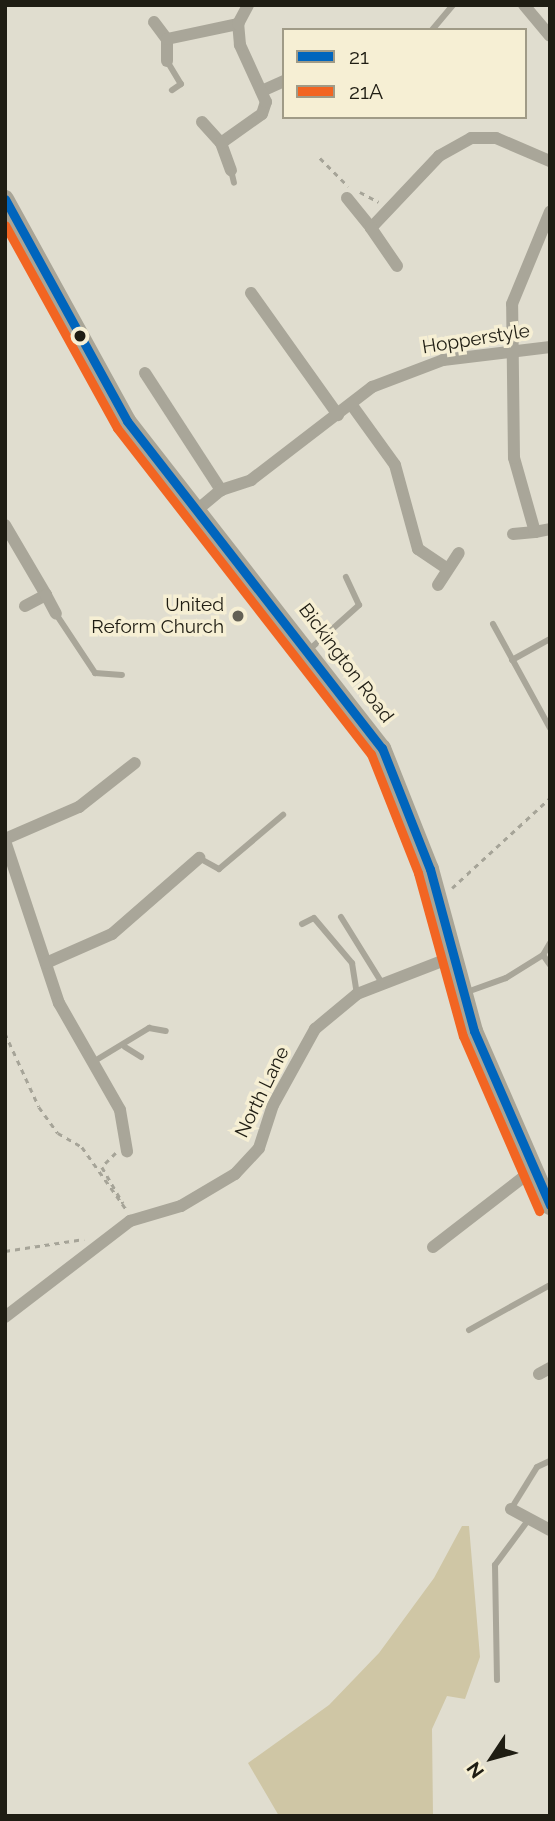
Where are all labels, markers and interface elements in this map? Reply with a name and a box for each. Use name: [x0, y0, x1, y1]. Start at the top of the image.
legend: [282, 28, 527, 119]
text: 21: [349, 44, 369, 69]
text: 21A: [349, 79, 383, 104]
street label: Hopperstyle: [421, 319, 531, 359]
unlabelled marker: [73, 329, 87, 343]
place label: United Reform Church: [91, 594, 224, 638]
street label: Bickington Road: [294, 599, 398, 727]
marker: United Reform Church: [230, 608, 246, 624]
street label: North Lane: [230, 1043, 294, 1141]
north arrow: [457, 1723, 527, 1793]
text: N: [462, 1758, 488, 1783]

